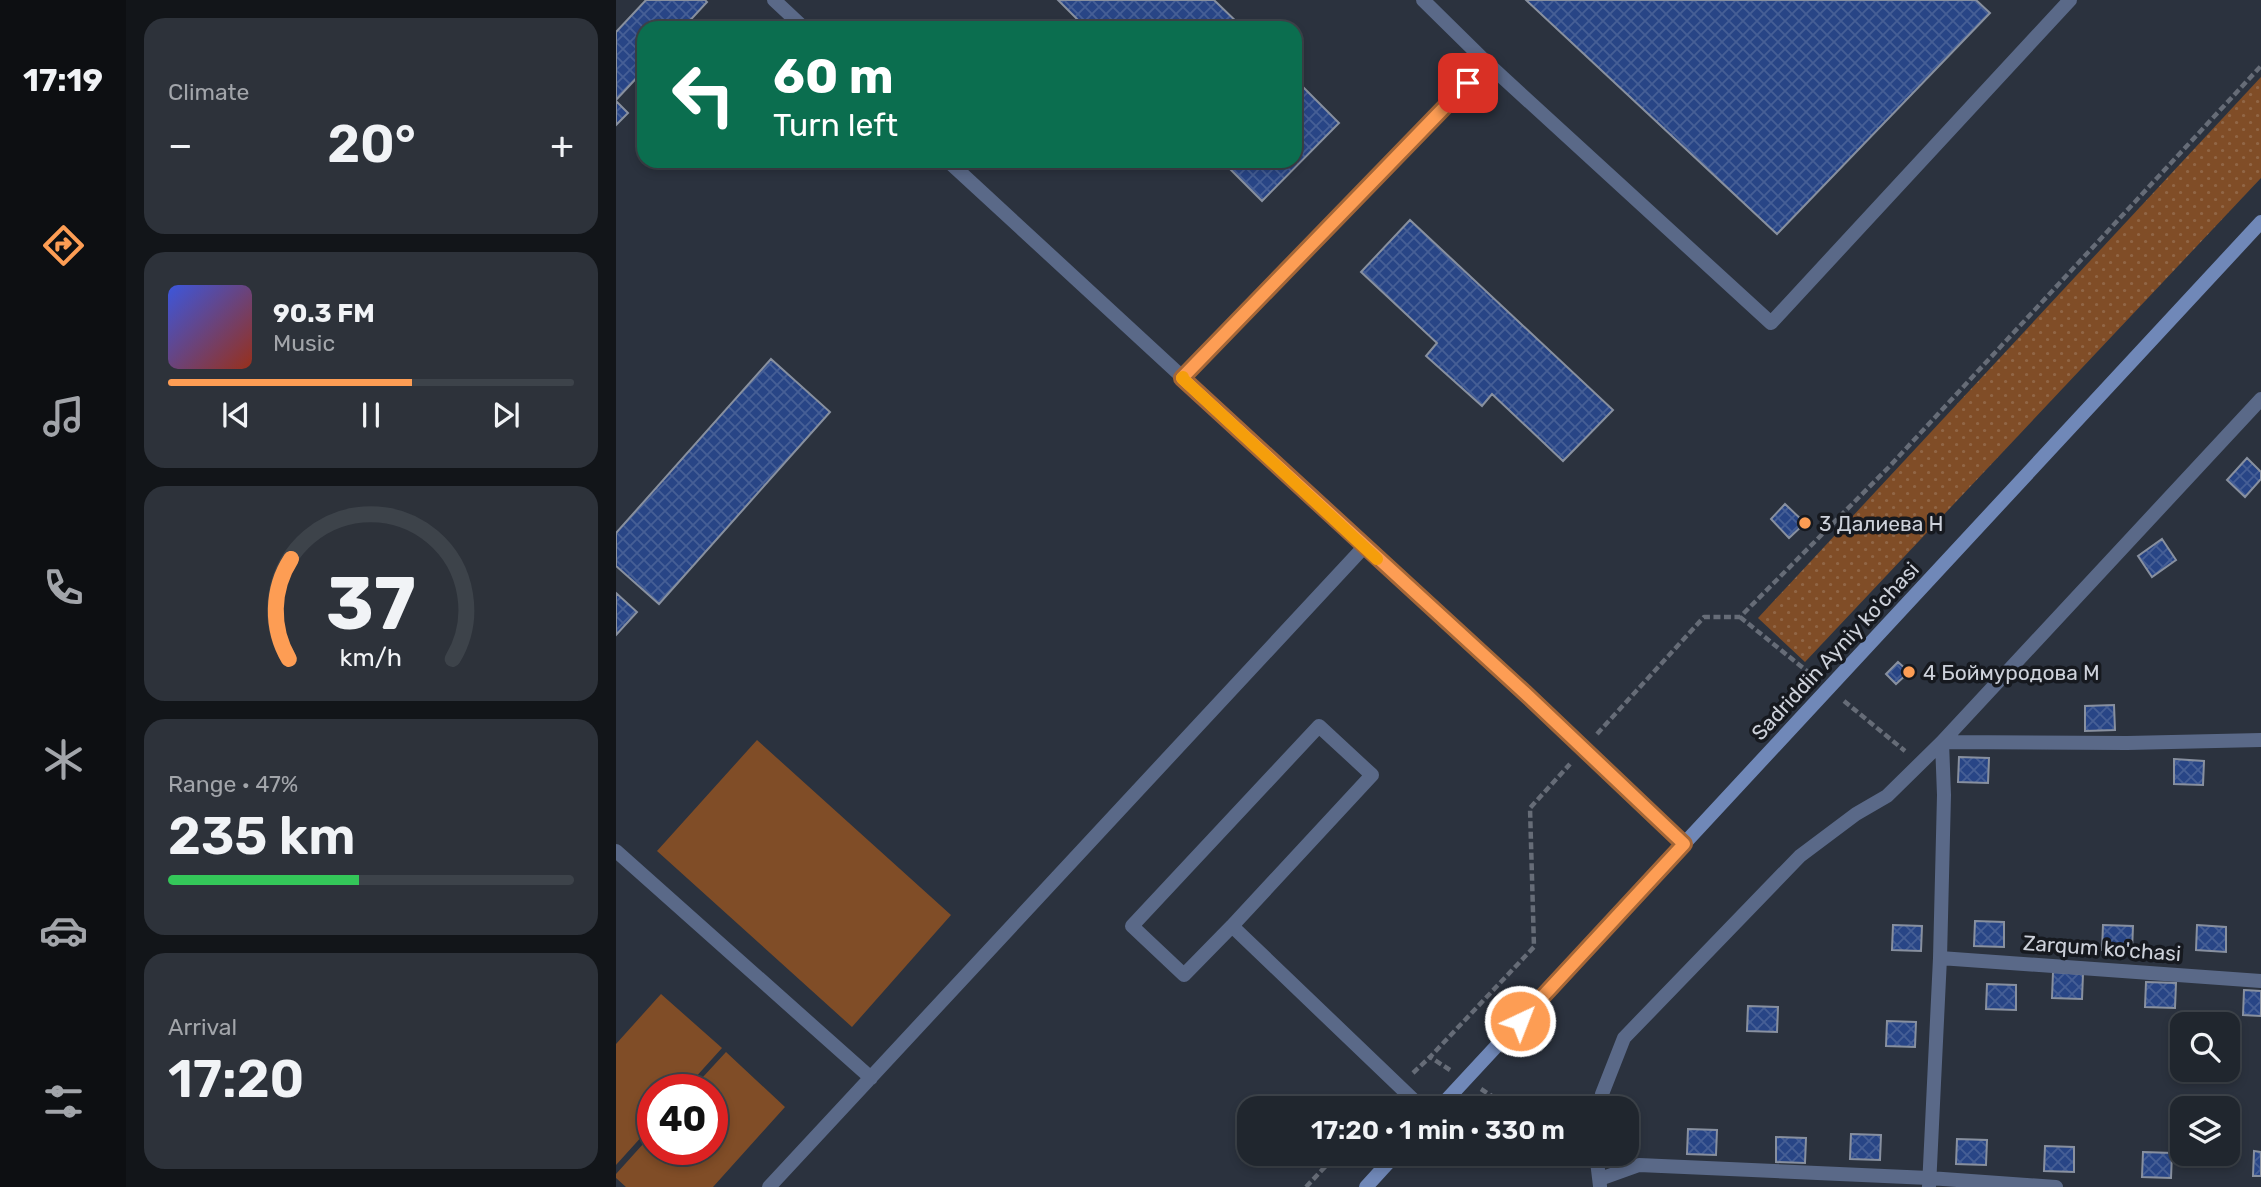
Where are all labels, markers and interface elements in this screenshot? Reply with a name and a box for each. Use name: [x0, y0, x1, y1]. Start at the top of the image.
text: 60 m: [773, 47, 894, 105]
icon: left: [658, 49, 749, 140]
pin: [1438, 53, 1498, 113]
text: 17:19: [23, 61, 103, 99]
icon: arrive: [1449, 64, 1487, 102]
text: Climate: [168, 78, 249, 106]
text: Turn left: [773, 106, 898, 144]
text: 20°: [327, 113, 416, 175]
text: −: [168, 122, 193, 168]
text: +: [550, 122, 574, 168]
icon: directions: [39, 221, 88, 270]
text: 90.3 FM: [273, 298, 375, 329]
text: Music: [273, 329, 335, 357]
icon: music: [39, 392, 88, 441]
icon: previous: [217, 396, 255, 434]
icon: pause: [352, 396, 390, 434]
icon: next: [487, 396, 525, 434]
place label: 3 Далиева Н: [1819, 511, 1943, 536]
marker: 3 Далиева Н: [1797, 515, 1813, 531]
street label: Sadriddin Ayniy ko'chasi: [1746, 557, 1924, 745]
text: 37: [326, 562, 416, 648]
icon: phone: [39, 563, 88, 612]
text: km/h: [340, 643, 402, 672]
place label: 4 Боймуродова М: [1923, 660, 2100, 685]
marker: 4 Боймуродова М: [1901, 664, 1917, 680]
icon: climate: [39, 735, 88, 784]
text: Range · 47%: [168, 770, 298, 798]
text: 235 km: [168, 805, 356, 867]
icon: car: [39, 906, 88, 955]
street label: Zarqum ko'chasi: [2022, 930, 2182, 966]
position arrow: [1483, 984, 1557, 1058]
map controls: [2170, 1012, 2240, 1166]
button: search: [2170, 1012, 2240, 1082]
text: Arrival: [168, 1013, 237, 1041]
text: 17:20: [168, 1048, 304, 1110]
speed limit sign: 40: [637, 1074, 728, 1165]
icon: filters: [39, 1077, 88, 1126]
button: layers: [2170, 1096, 2240, 1166]
text: 17:20 · 1 min · 330 m: [1311, 1115, 1565, 1146]

